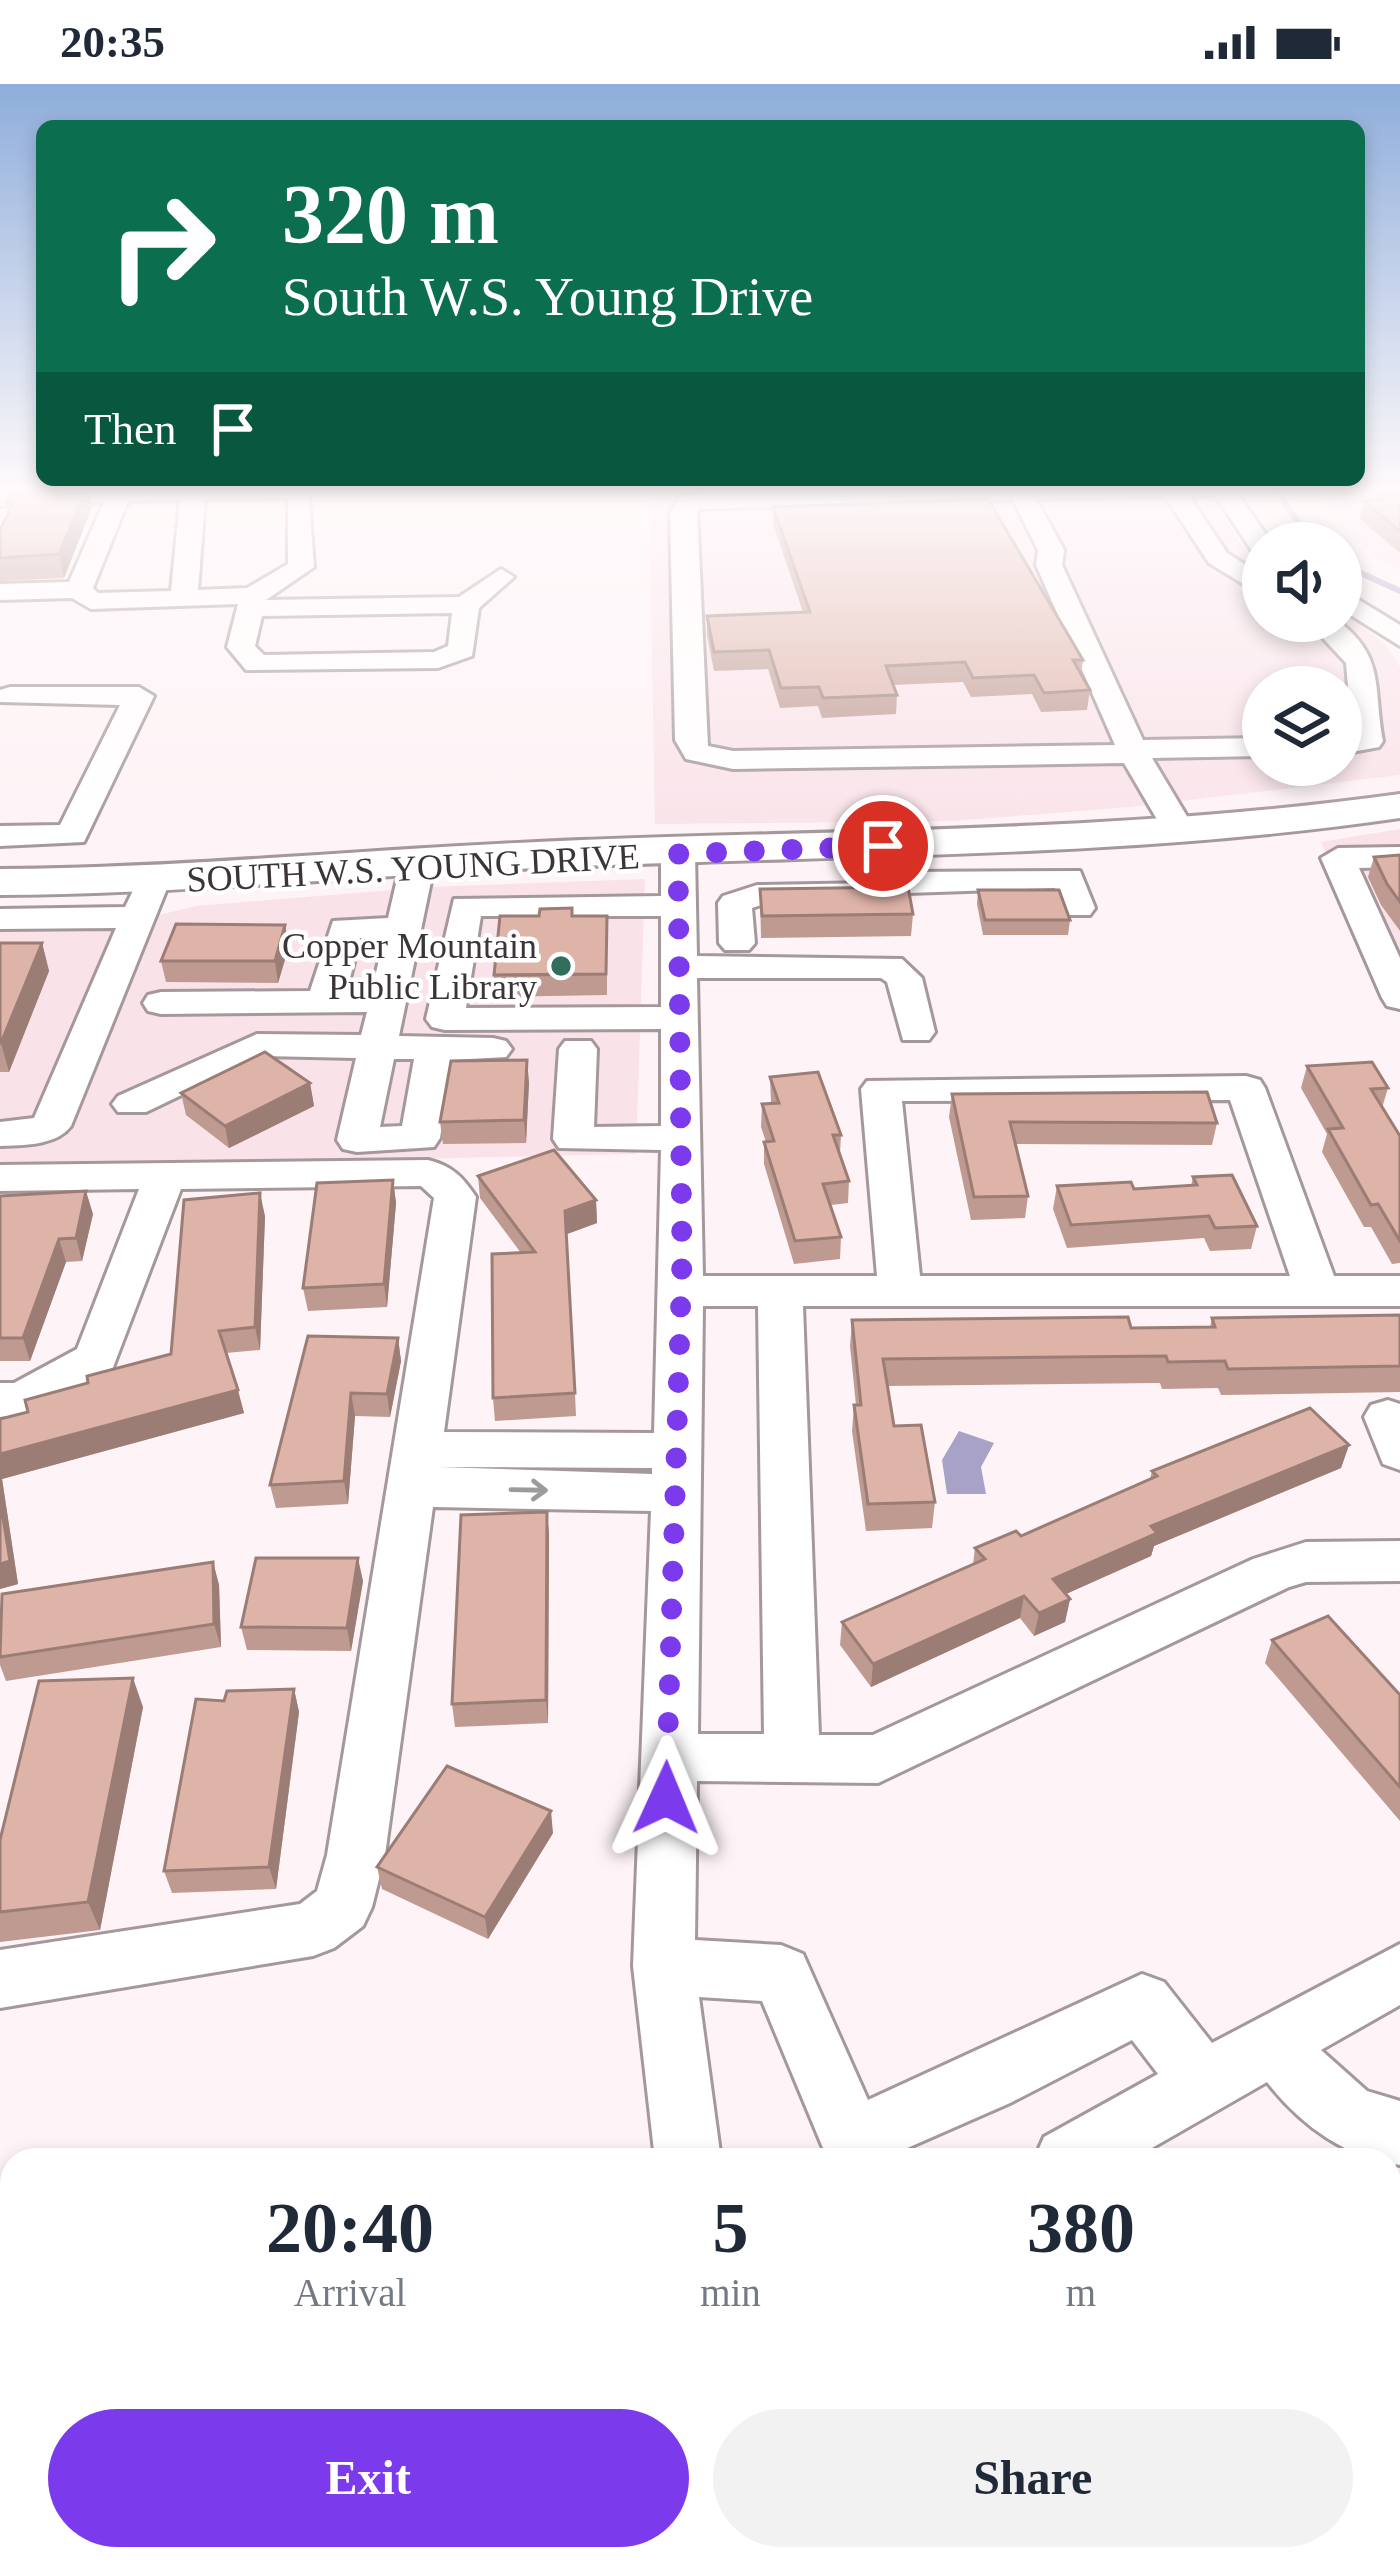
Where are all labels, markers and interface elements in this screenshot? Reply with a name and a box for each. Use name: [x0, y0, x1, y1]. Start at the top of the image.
text: 20:35: [60, 17, 165, 67]
icon: right: [84, 168, 240, 324]
text: 320 m: [282, 168, 499, 261]
text: South W.S. Young Drive: [282, 267, 813, 327]
icon: arrive: [200, 396, 266, 462]
text: Then: [84, 404, 176, 454]
map controls: [1242, 522, 1362, 786]
button: sound: [1242, 522, 1362, 642]
button: layers: [1242, 666, 1362, 786]
pin: [832, 795, 934, 897]
icon: arrive: [850, 813, 916, 879]
street label: SOUTH W.S. YOUNG DRIVE: [185, 836, 641, 900]
place label: Copper Mountain Public Library: [282, 926, 537, 1007]
marker: Copper Mountain Public Library: [548, 953, 574, 979]
one-way arrow: [509, 1479, 548, 1502]
position arrow: [603, 1735, 729, 1861]
text: 20:40: [266, 2188, 434, 2268]
text: 5: [712, 2188, 748, 2268]
text: 380: [1027, 2188, 1135, 2268]
text: Arrival: [294, 2271, 406, 2314]
text: min: [700, 2271, 761, 2314]
text: m: [1066, 2271, 1096, 2314]
button: Exit: [48, 2409, 689, 2547]
button: Share: [713, 2409, 1353, 2547]

